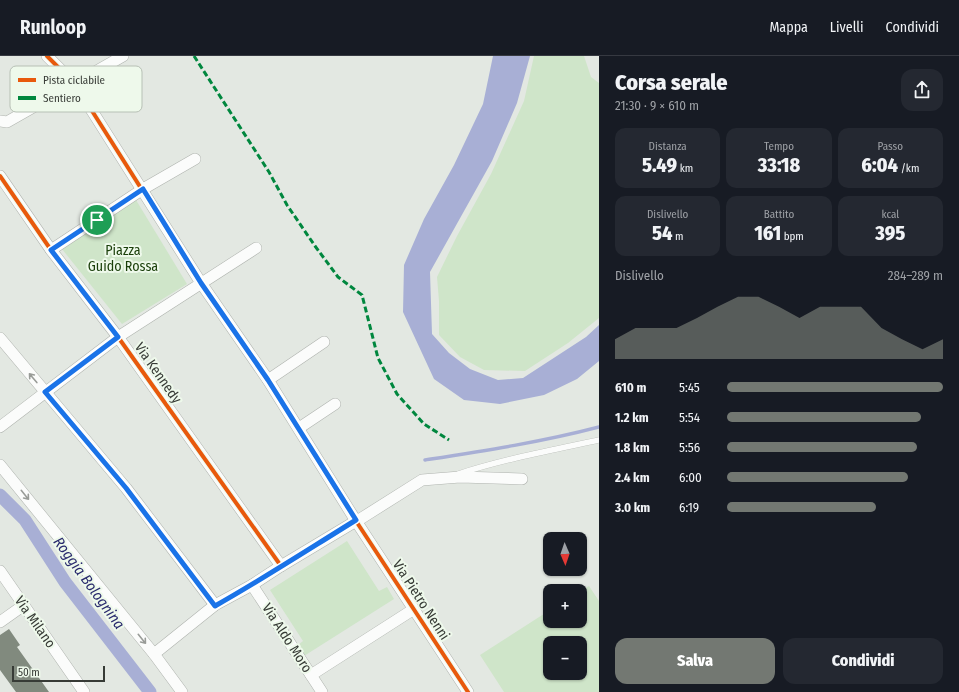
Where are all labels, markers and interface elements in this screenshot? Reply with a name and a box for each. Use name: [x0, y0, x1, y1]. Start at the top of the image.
text: Runloop: [20, 16, 86, 39]
text: Mappa: [769, 19, 808, 36]
text: Livelli: [830, 19, 864, 36]
text: Condividi: [886, 19, 939, 36]
legend: [10, 66, 142, 112]
text: Corsa serale: [615, 69, 727, 96]
button: share: [901, 69, 943, 111]
text: Pista ciclabile: [43, 74, 105, 87]
text: Sentiero: [43, 92, 81, 105]
text: 21:30 · 9 × 610 m: [615, 98, 699, 113]
text: Distanza: [649, 140, 687, 153]
text: Tempo: [764, 140, 794, 153]
text: Passo: [878, 140, 903, 153]
text: 5.49: [642, 153, 677, 177]
text: 33:18: [758, 153, 800, 177]
text: 6:04: [861, 153, 898, 177]
text: km: [677, 162, 693, 175]
text: /km: [898, 162, 919, 175]
pin: [80, 203, 114, 237]
text: Dislivello: [647, 208, 688, 221]
text: Battito: [764, 208, 794, 221]
text: kcal: [881, 208, 899, 221]
icon: arrive: [86, 209, 108, 231]
text: 54: [652, 221, 672, 245]
text: 161: [754, 221, 781, 245]
text: 395: [875, 221, 905, 245]
text: m: [672, 230, 683, 243]
text: bpm: [781, 230, 804, 243]
park label: Piazza Guido Rossa: [88, 242, 158, 275]
text: Dislivello: [615, 268, 664, 283]
text: 284–289 m: [888, 268, 943, 283]
street label: Via Kennedy: [131, 339, 186, 407]
one-way arrow: [29, 373, 38, 383]
text: 610 m: [615, 380, 646, 395]
text: 5:45: [679, 380, 700, 395]
text: 1.2 km: [615, 410, 649, 425]
text: 5:54: [679, 410, 700, 425]
text: 1.8 km: [615, 440, 650, 455]
text: 5:56: [679, 440, 700, 455]
text: 2.4 km: [615, 470, 650, 485]
text: 6:00: [679, 470, 702, 485]
one-way arrow: [20, 490, 29, 500]
text: 3.0 km: [615, 500, 650, 515]
text: 6:19: [679, 500, 699, 515]
north arrow: [543, 532, 587, 576]
map controls: [543, 532, 587, 680]
water label: Roggia Bolognina: [50, 533, 129, 633]
street label: Via Pietro Nenni: [389, 557, 453, 643]
button: +: [543, 584, 587, 628]
street label: Via Milano: [11, 593, 59, 651]
street label: Via Aldo Moro: [258, 600, 316, 676]
one-way arrow: [138, 634, 147, 645]
button: −: [543, 636, 587, 680]
button: Salva: [615, 638, 775, 684]
button: Condividi: [783, 638, 943, 684]
scale bar: [12, 664, 105, 683]
text: 50 m: [18, 666, 40, 679]

